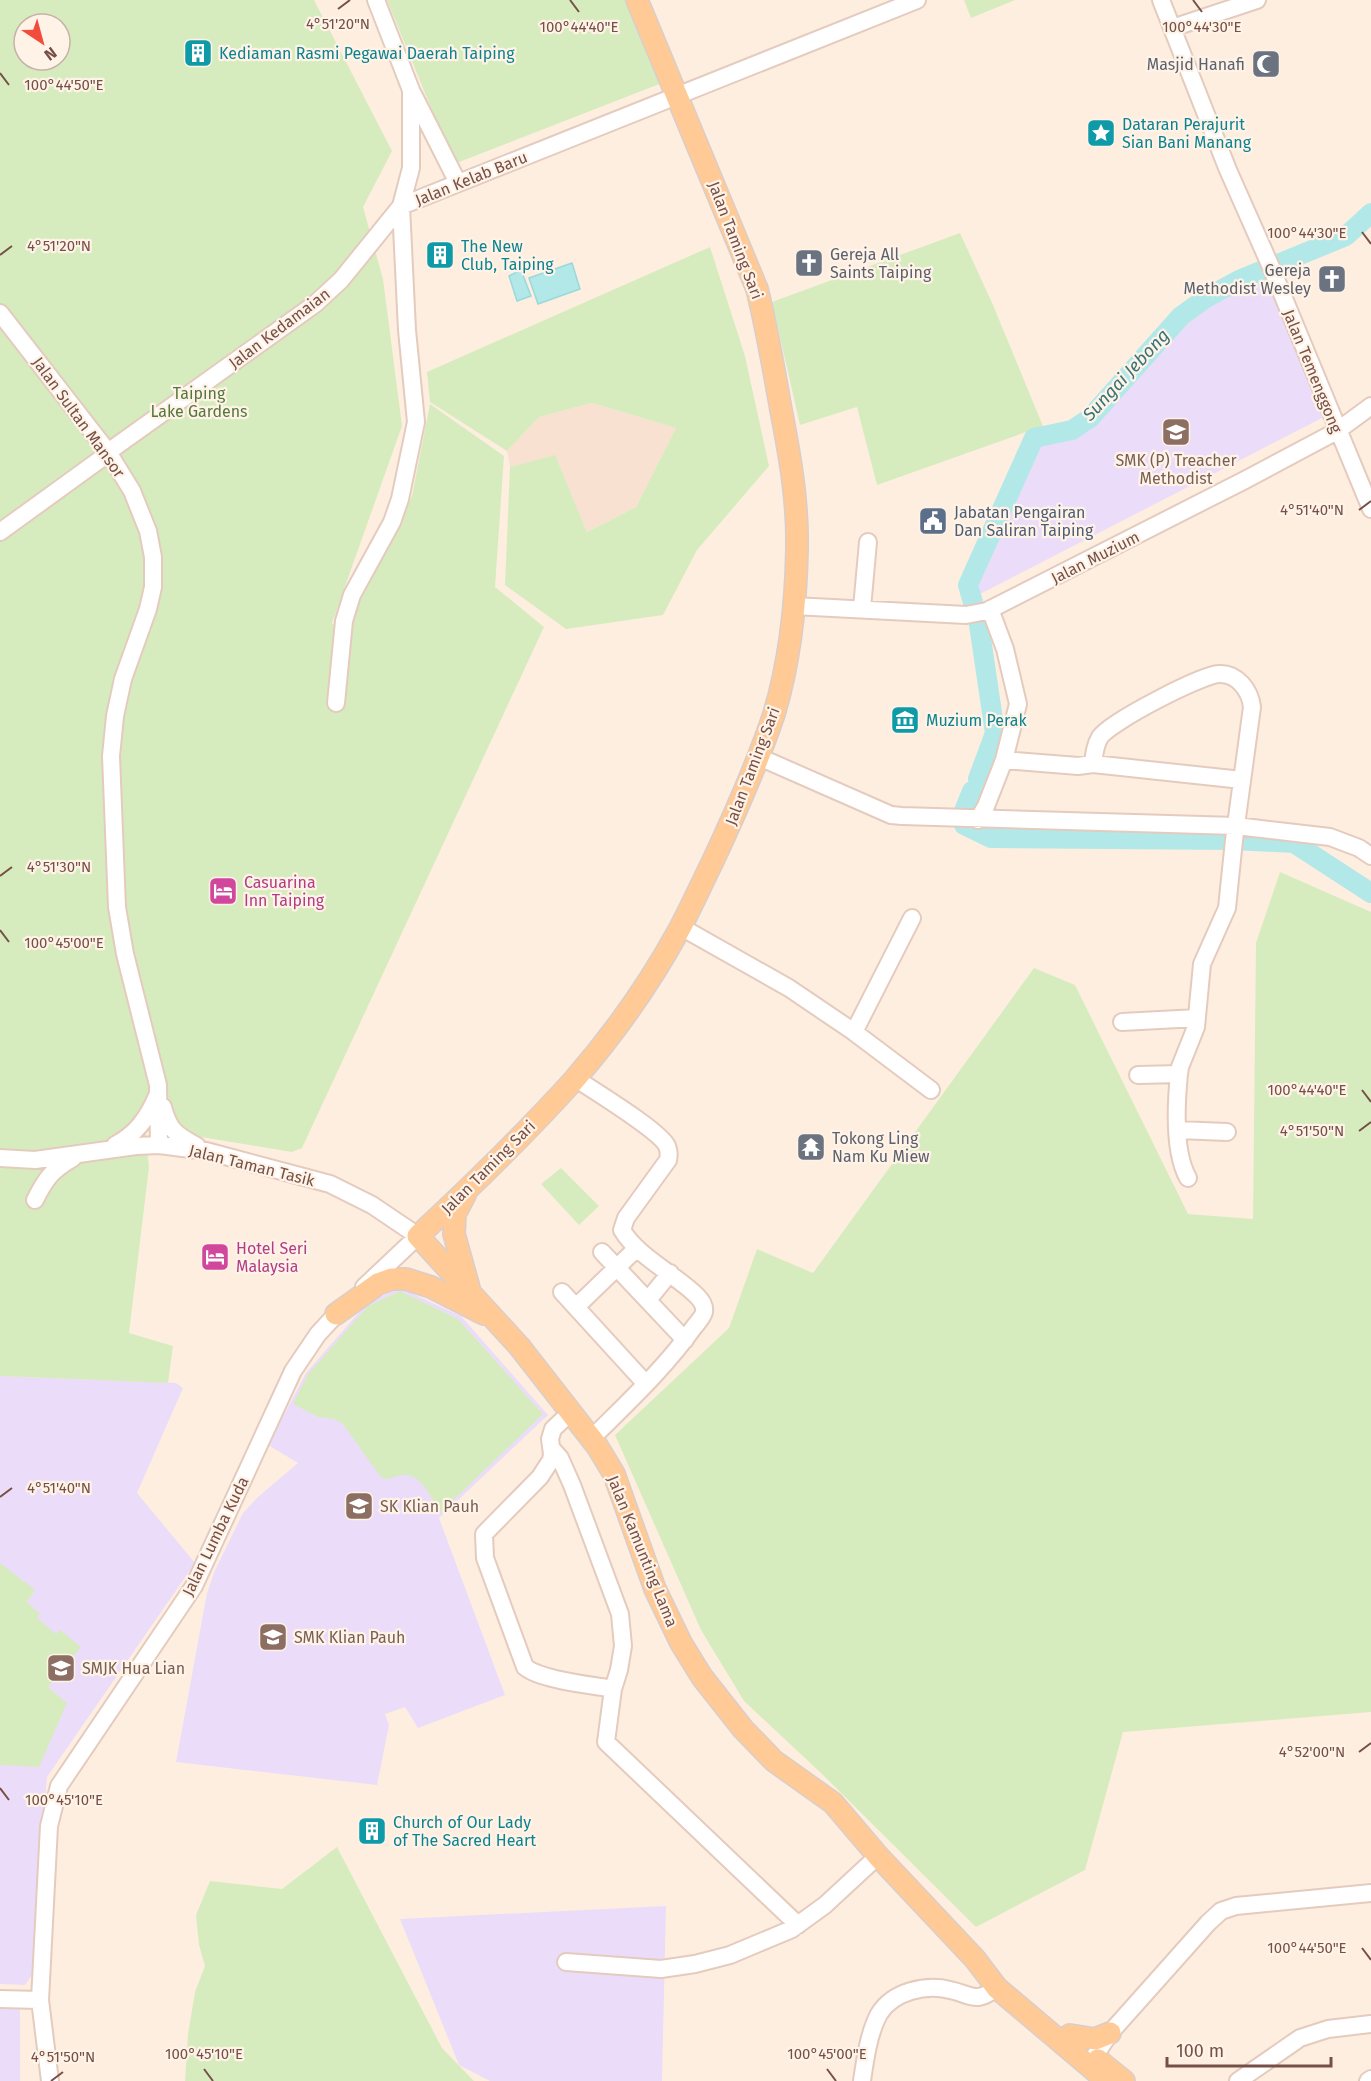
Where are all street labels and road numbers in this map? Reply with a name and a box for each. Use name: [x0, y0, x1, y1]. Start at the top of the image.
street label: Jalan Kelab Baru: [412, 147, 530, 210]
street label: Jalan Taming Sari: [704, 179, 767, 302]
street label: Jalan Kedamaian: [225, 284, 334, 373]
street label: Jalan Temenggong: [1279, 307, 1346, 436]
street label: Jalan Sultan Mansor: [28, 353, 129, 482]
street label: Jalan Muzium: [1048, 527, 1143, 588]
street label: Jalan Taming Sari: [721, 705, 784, 828]
street label: Jalan Taming Sari: [438, 1117, 539, 1218]
street label: Jalan Taman Tasik: [187, 1141, 317, 1190]
street label: Jalan Kamunting Lama: [603, 1473, 682, 1630]
street label: Jalan Lumba Kuda: [178, 1474, 253, 1599]

